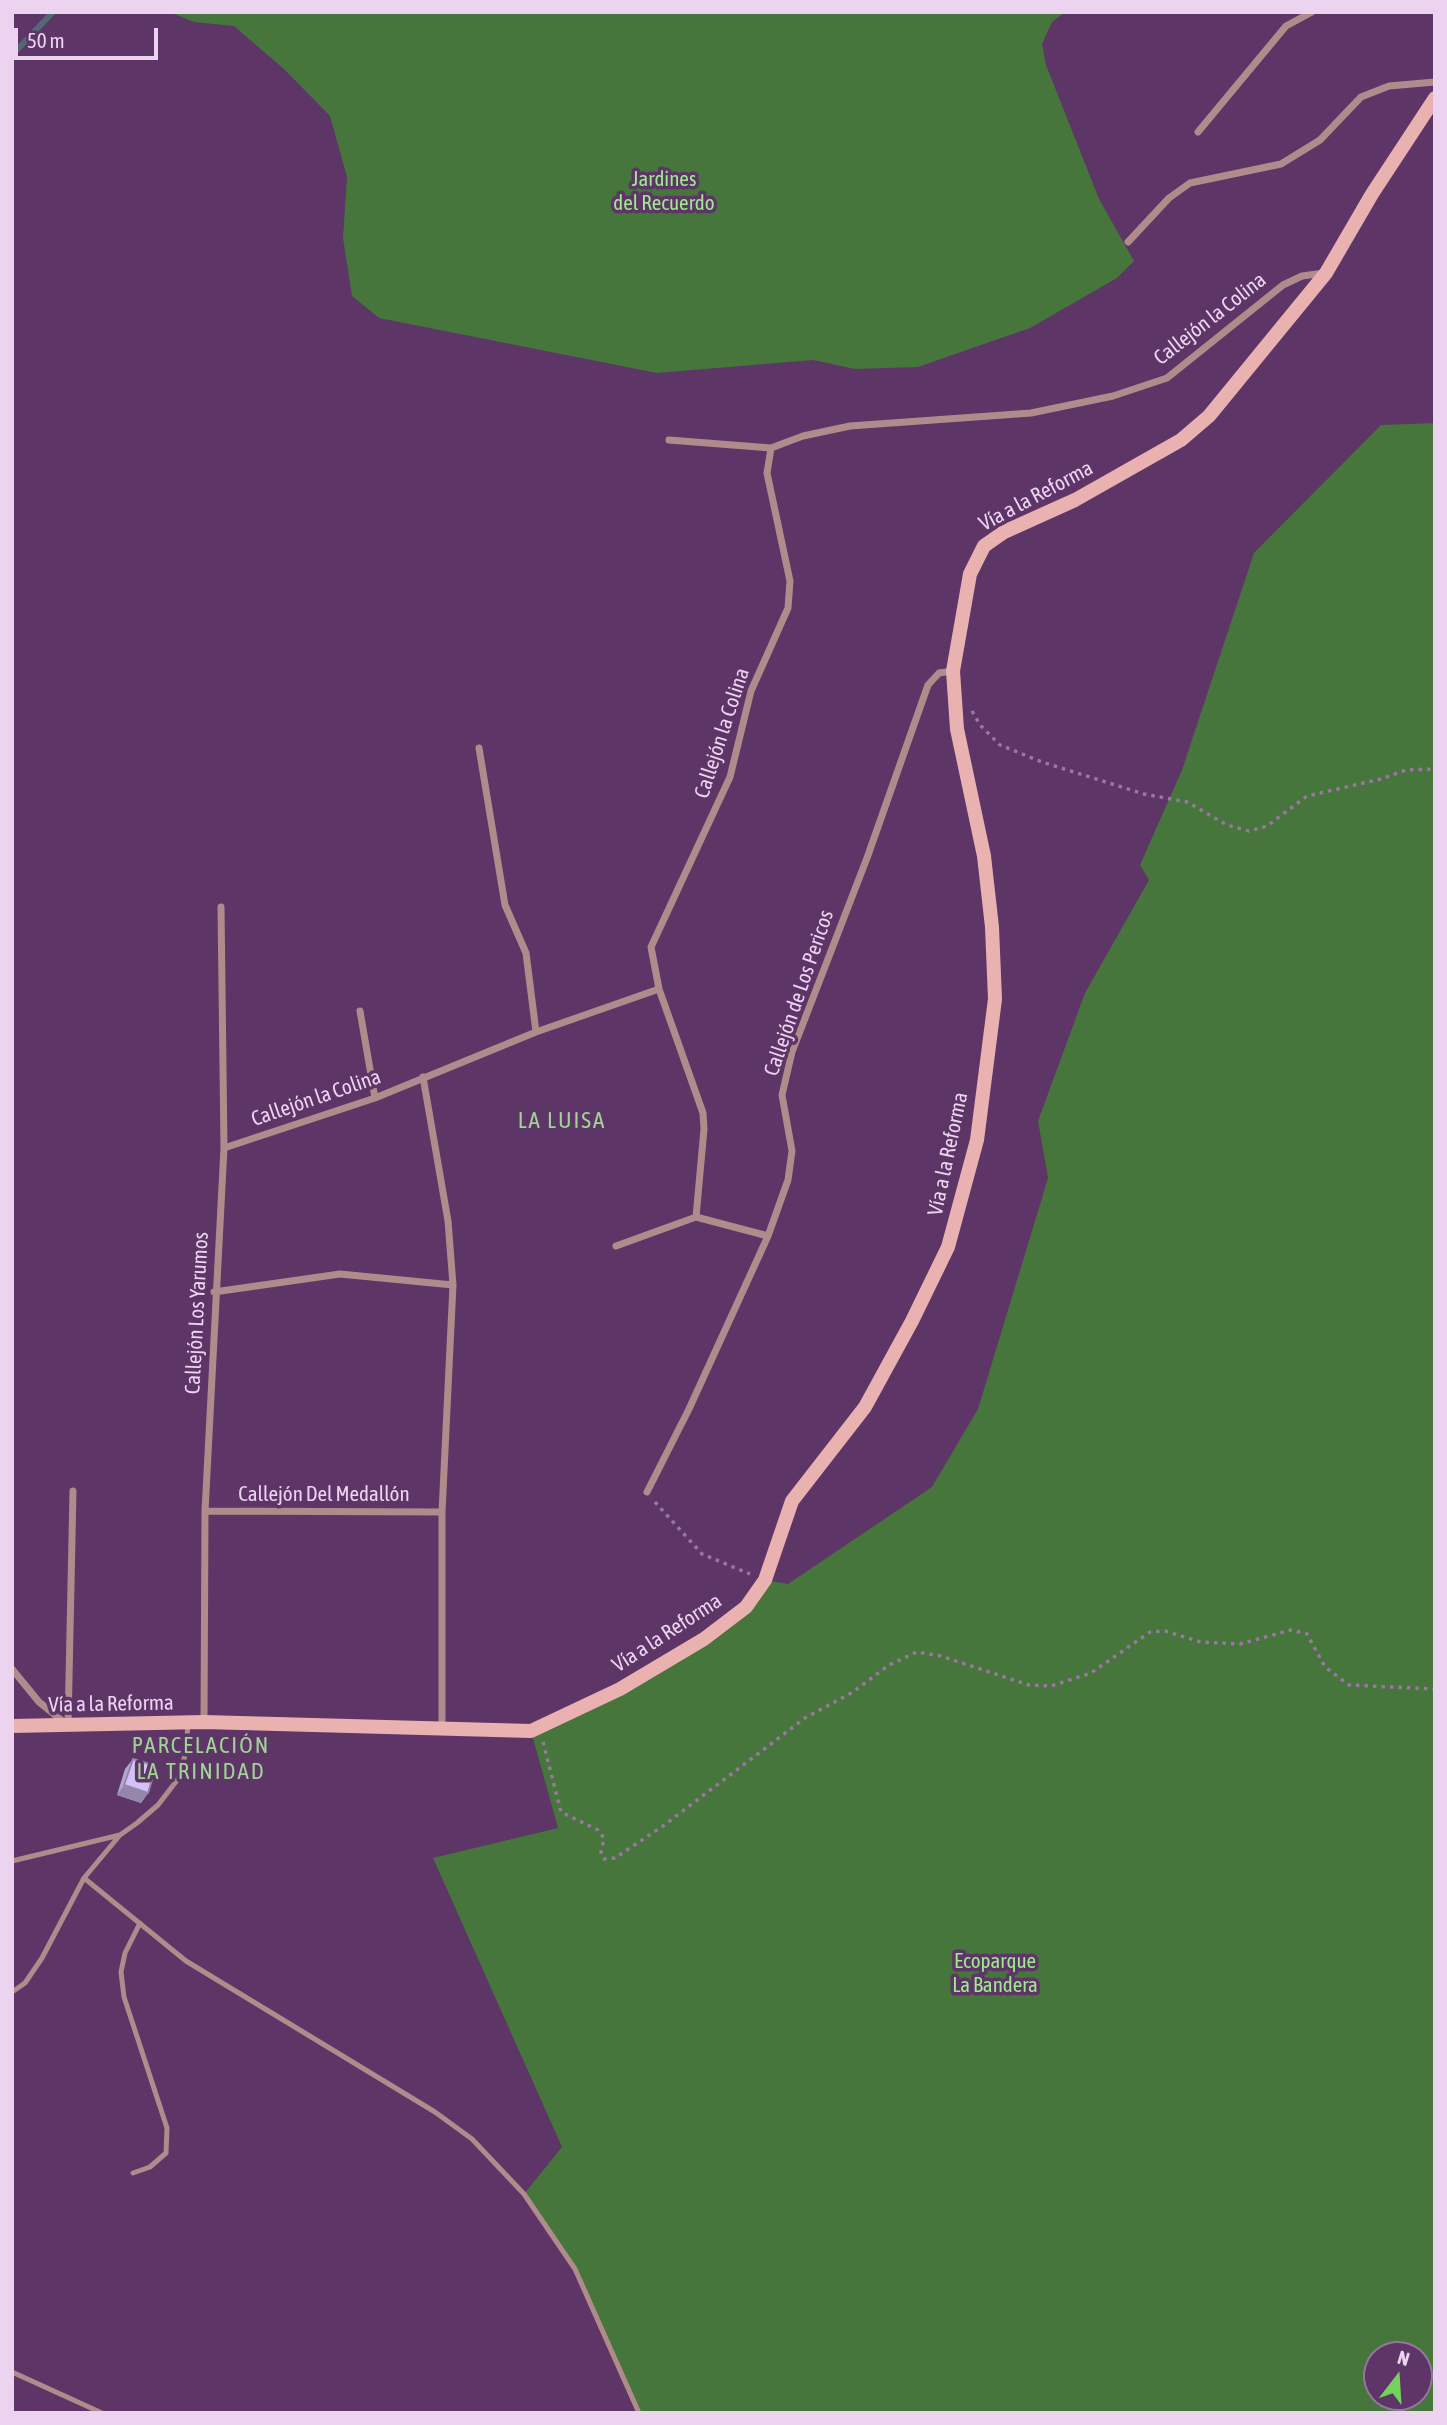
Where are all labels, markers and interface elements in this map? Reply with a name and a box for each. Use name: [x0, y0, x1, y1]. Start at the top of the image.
scale bar: [18, 14, 161, 58]
text: 50 m: [27, 28, 65, 52]
park label: Jardines del Recuerdo: [613, 166, 715, 216]
street label: Callejón la Colina: [1149, 267, 1271, 371]
street label: Vía a la Reforma: [975, 455, 1097, 537]
street label: Callejón la Colina: [689, 665, 755, 801]
street label: Callejón de Los Pericos: [759, 907, 839, 1079]
street label: Callejón la Colina: [248, 1064, 384, 1132]
street label: Vía a la Reforma: [923, 1090, 973, 1218]
district label: LA LUISA: [519, 1107, 605, 1135]
street label: Callejón Los Yarumos: [180, 1231, 214, 1395]
street label: Callejón Del Medallón: [238, 1481, 410, 1507]
street label: Vía a la Reforma: [608, 1588, 726, 1678]
street label: Vía a la Reforma: [48, 1690, 174, 1718]
district label: PARCELACIÓN LA TRINIDAD: [133, 1732, 269, 1786]
park label: Ecoparque La Bandera: [952, 1948, 1038, 1998]
north arrow: [1363, 2341, 1433, 2411]
text: N: [1395, 2346, 1412, 2370]

